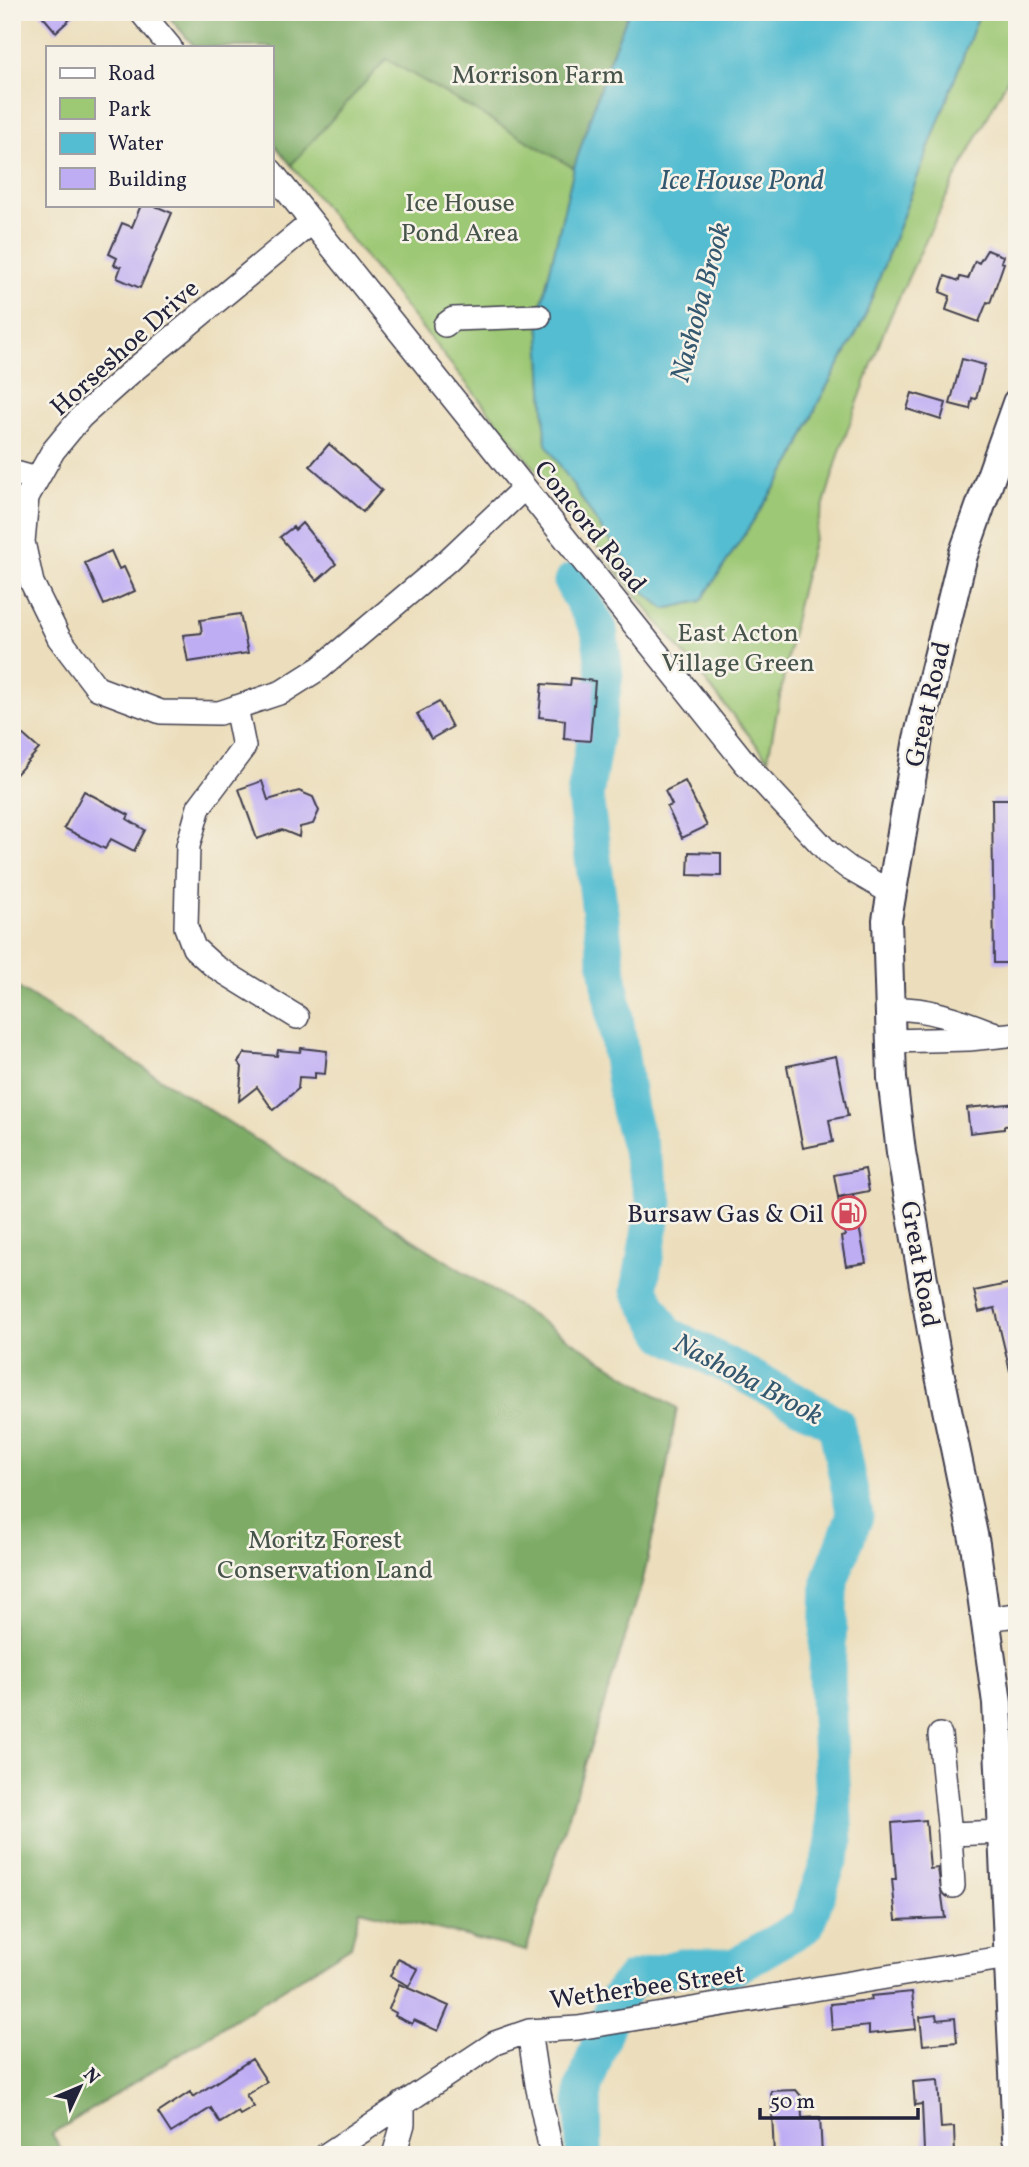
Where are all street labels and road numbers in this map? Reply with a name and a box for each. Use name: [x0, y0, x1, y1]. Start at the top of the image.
street label: Horseshoe Drive: [43, 272, 208, 425]
street label: Concord Road: [525, 453, 654, 601]
street label: Great Road: [897, 638, 961, 771]
street label: Great Road: [890, 1198, 948, 1330]
street label: Wetherbee Street: [548, 1956, 747, 2019]

